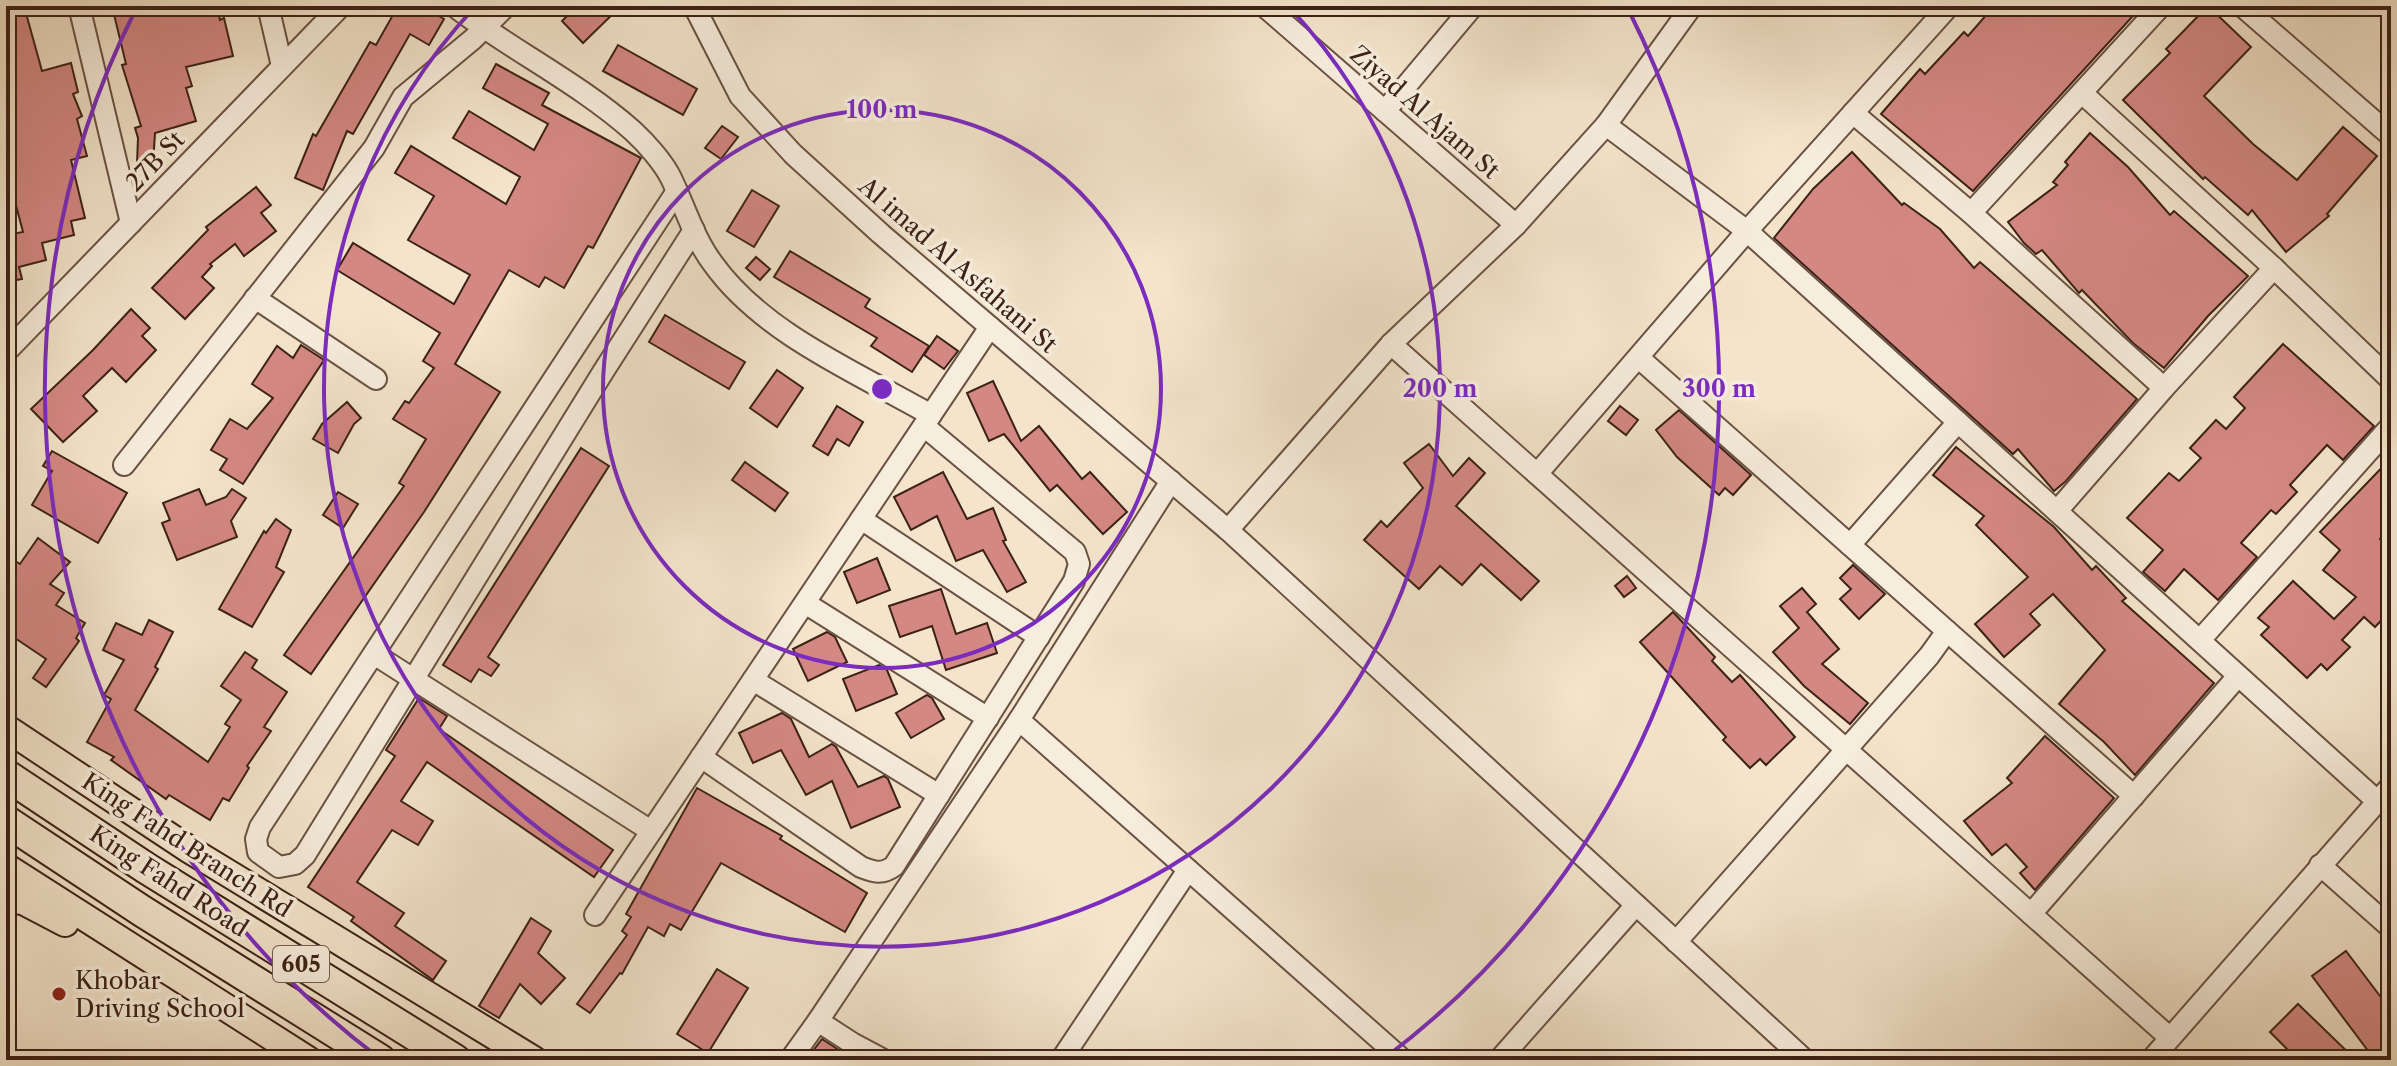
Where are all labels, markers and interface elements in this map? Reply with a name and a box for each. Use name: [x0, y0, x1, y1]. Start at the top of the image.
street label: Ziyad Al Ajam St: [1345, 39, 1506, 185]
text: 100 m: [846, 95, 918, 124]
street label: 27B St: [120, 125, 191, 197]
street label: Al imad Al Asfahani St: [852, 170, 1063, 359]
text: 200 m: [1403, 374, 1477, 403]
text: 300 m: [1682, 374, 1756, 403]
centre of rings: [868, 375, 896, 403]
street label: King Fahd Branch Rd: [77, 766, 298, 924]
street label: King Fahd Road: [84, 819, 254, 943]
road number: 605: [273, 946, 329, 982]
place label: Khobar Driving School: [75, 966, 245, 1023]
marker: Khobar Driving School: [50, 985, 68, 1003]

